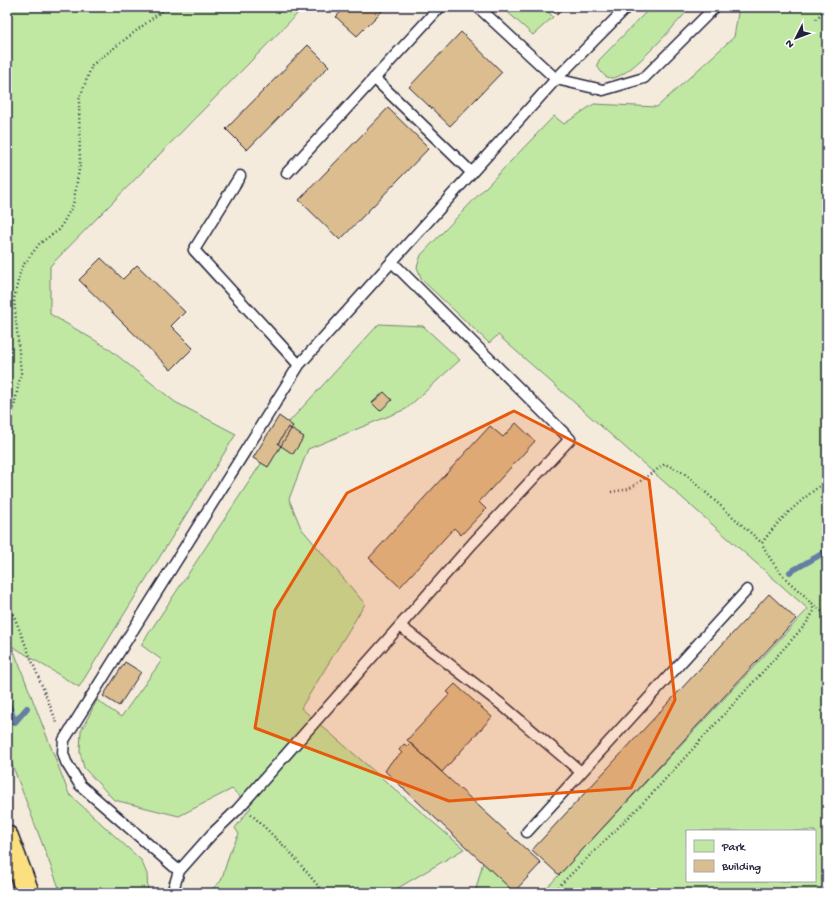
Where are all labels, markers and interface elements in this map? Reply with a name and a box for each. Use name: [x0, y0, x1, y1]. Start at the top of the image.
north arrow: [776, 18, 816, 58]
text: N: [783, 37, 797, 50]
legend: [686, 830, 816, 882]
text: Park: [721, 841, 747, 855]
text: Building: [721, 861, 761, 875]

